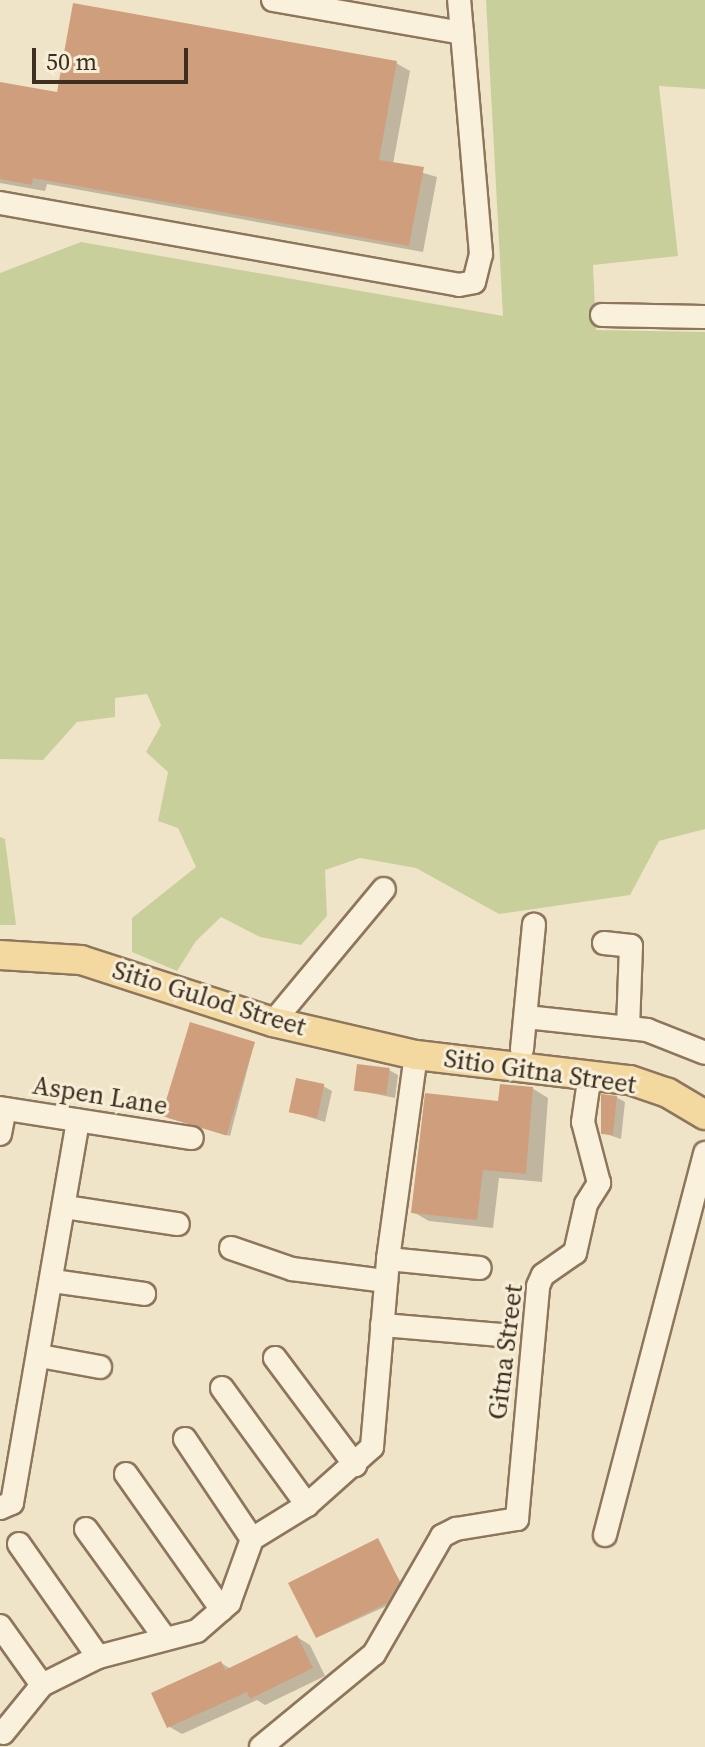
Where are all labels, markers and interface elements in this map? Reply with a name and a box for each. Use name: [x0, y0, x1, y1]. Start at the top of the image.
scale bar: [36, 32, 192, 82]
text: 50 m: [46, 45, 97, 78]
street label: Sitio Gulod Street: [109, 955, 309, 1043]
street label: Sitio Gitna Street: [442, 1043, 638, 1101]
street label: Aspen Lane: [30, 1070, 170, 1122]
street label: Gitna Street: [482, 1283, 530, 1421]

